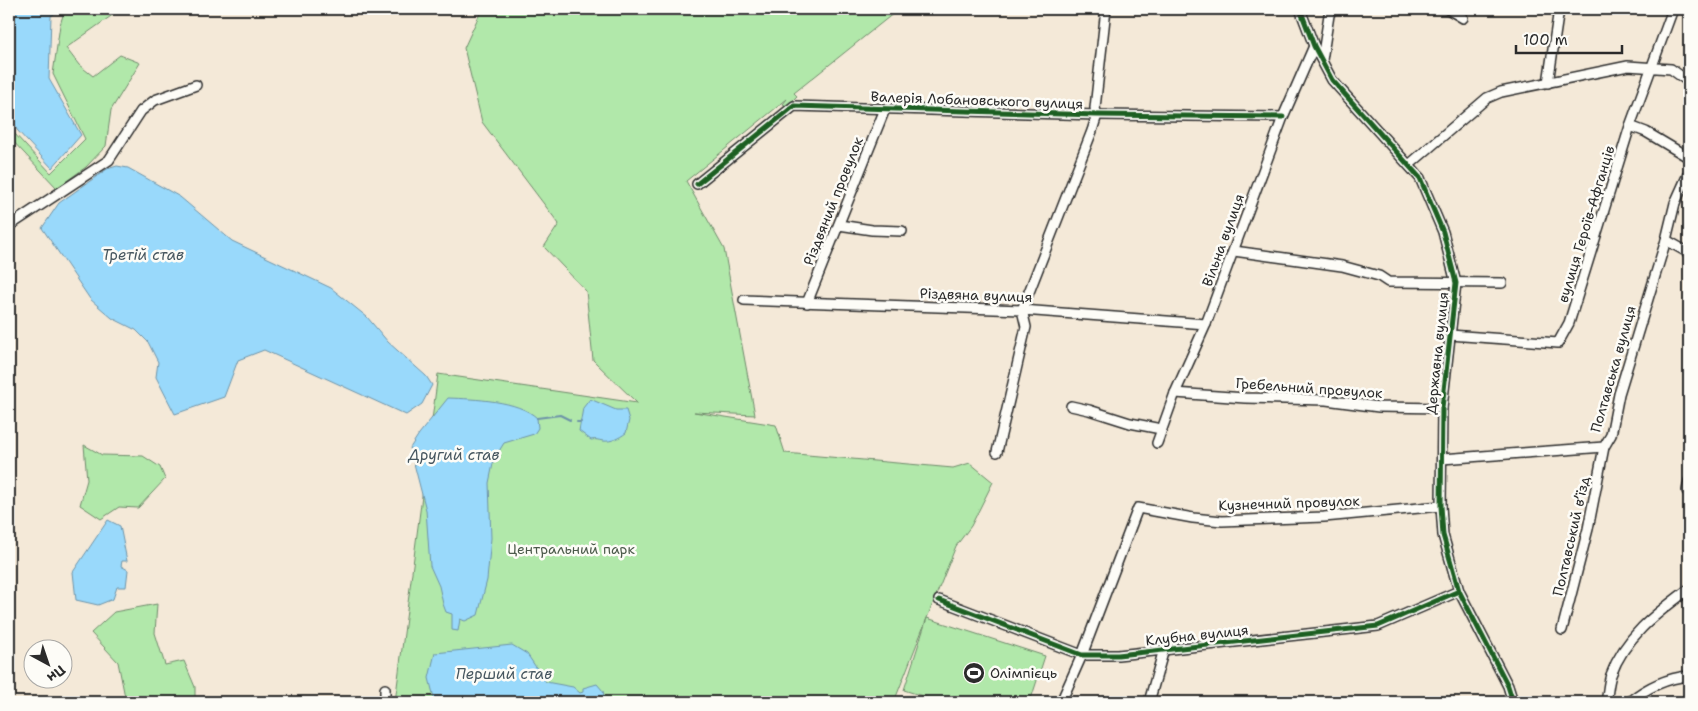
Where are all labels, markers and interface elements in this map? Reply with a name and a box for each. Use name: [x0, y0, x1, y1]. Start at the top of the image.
scale bar: [1516, 22, 1622, 54]
text: 100 m: [1523, 30, 1568, 50]
street label: Валерія Лобановського вулиця: [870, 87, 1084, 113]
street label: Різдвяний провулок: [799, 134, 867, 268]
street label: вулиця Героїв-Афганців: [1554, 143, 1618, 305]
street label: Вільна вулиця: [1198, 191, 1248, 289]
water label: Третій став: [102, 245, 184, 265]
street label: Різдвяна вулиця: [919, 284, 1033, 306]
street label: Державна вулиця: [1422, 291, 1452, 415]
street label: Полтавська вулиця: [1586, 304, 1640, 434]
street label: Гребельний провулок: [1235, 374, 1384, 402]
water label: Другий став: [408, 445, 499, 465]
street label: Полтавський в’їзд: [1548, 474, 1594, 598]
street label: Кузнечний провулок: [1218, 492, 1361, 514]
park label: Центральний парк: [507, 540, 635, 558]
street label: Клубна вулиця: [1145, 621, 1249, 649]
north arrow: [22, 638, 72, 688]
text: Пн: [43, 661, 69, 687]
sports icon: Олімпієць: [962, 661, 986, 685]
water label: Перший став: [456, 664, 552, 684]
place label: Олімпієць: [990, 664, 1057, 682]

